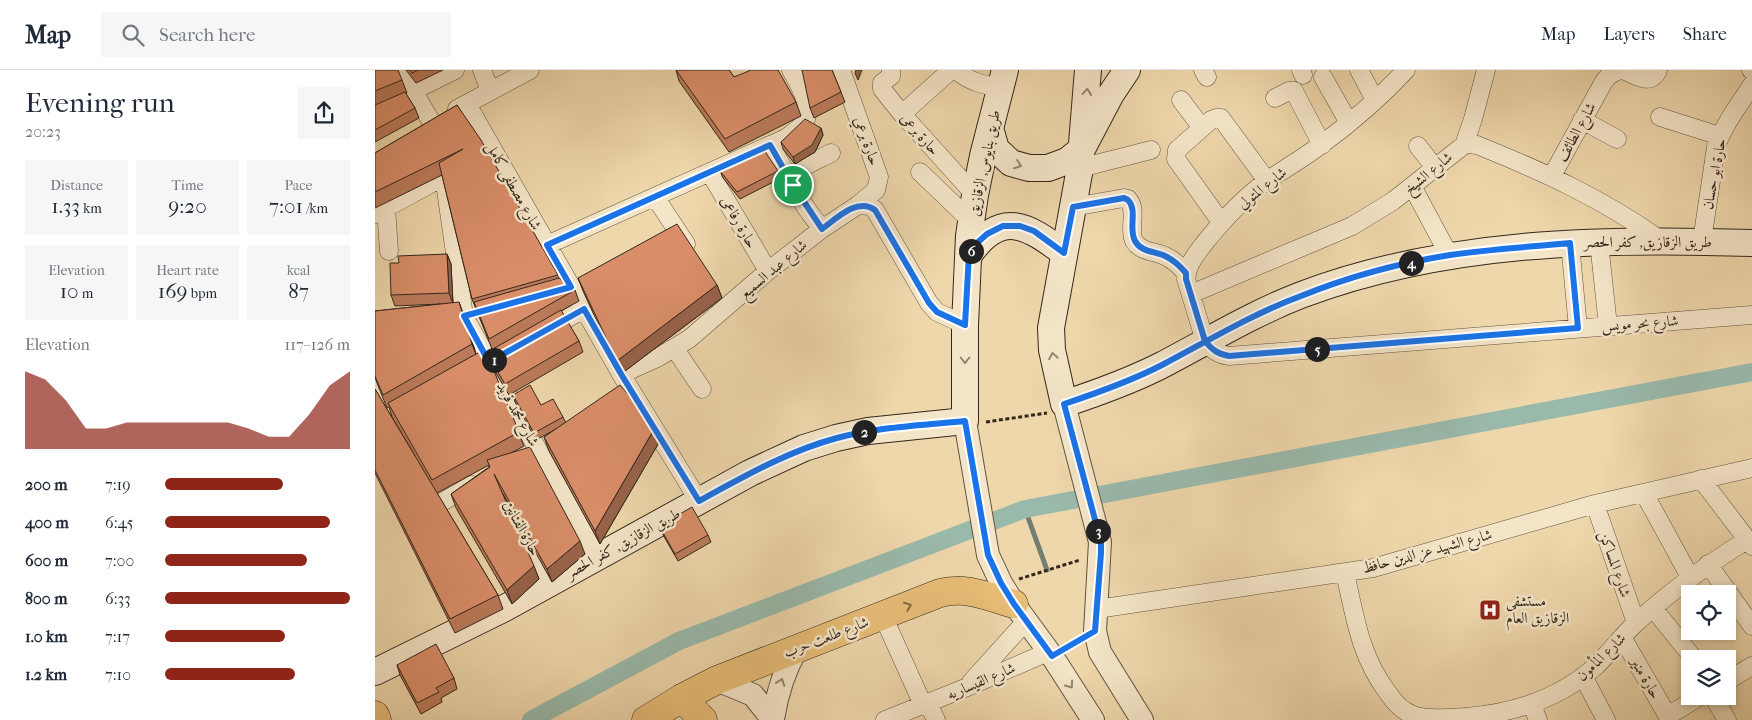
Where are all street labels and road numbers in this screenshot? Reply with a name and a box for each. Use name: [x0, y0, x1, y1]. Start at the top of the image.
street label: شارع الطائف: [1552, 99, 1603, 167]
street label: طريق بنايوس, الزقازيق: [964, 108, 1005, 218]
street label: حارة برعى: [896, 109, 944, 159]
street label: حارة برعي: [847, 114, 884, 169]
street label: حارة ابو حسان: [1698, 137, 1730, 211]
street label: شارع مصطفى كامل: [479, 139, 546, 235]
street label: شارع الشيخ: [1400, 148, 1459, 202]
street label: شارع المتولي: [1234, 163, 1293, 216]
street label: حارة رفاعى: [717, 193, 761, 251]
street label: طريق الزقازيق, كفر الحصر: [1582, 233, 1712, 252]
street label: شارع عبد السميع: [736, 236, 814, 306]
street label: شارع بحر مويس: [1601, 311, 1679, 339]
street label: شارع محمد فريد: [489, 379, 543, 451]
street label: حارة الفنانين: [500, 497, 544, 559]
street label: طريق الزقازيق, كفر الحصر: [561, 504, 684, 584]
street label: شارع الشهيد عز الدين حافظ: [1360, 525, 1495, 581]
street label: شارع المساكن: [1591, 528, 1635, 601]
street label: شارع طلعت حرب: [781, 613, 873, 665]
street label: شارع المأمون: [1571, 628, 1632, 688]
street label: حارة منير: [1626, 652, 1665, 702]
street label: شارع القيساريه: [944, 658, 1020, 707]

